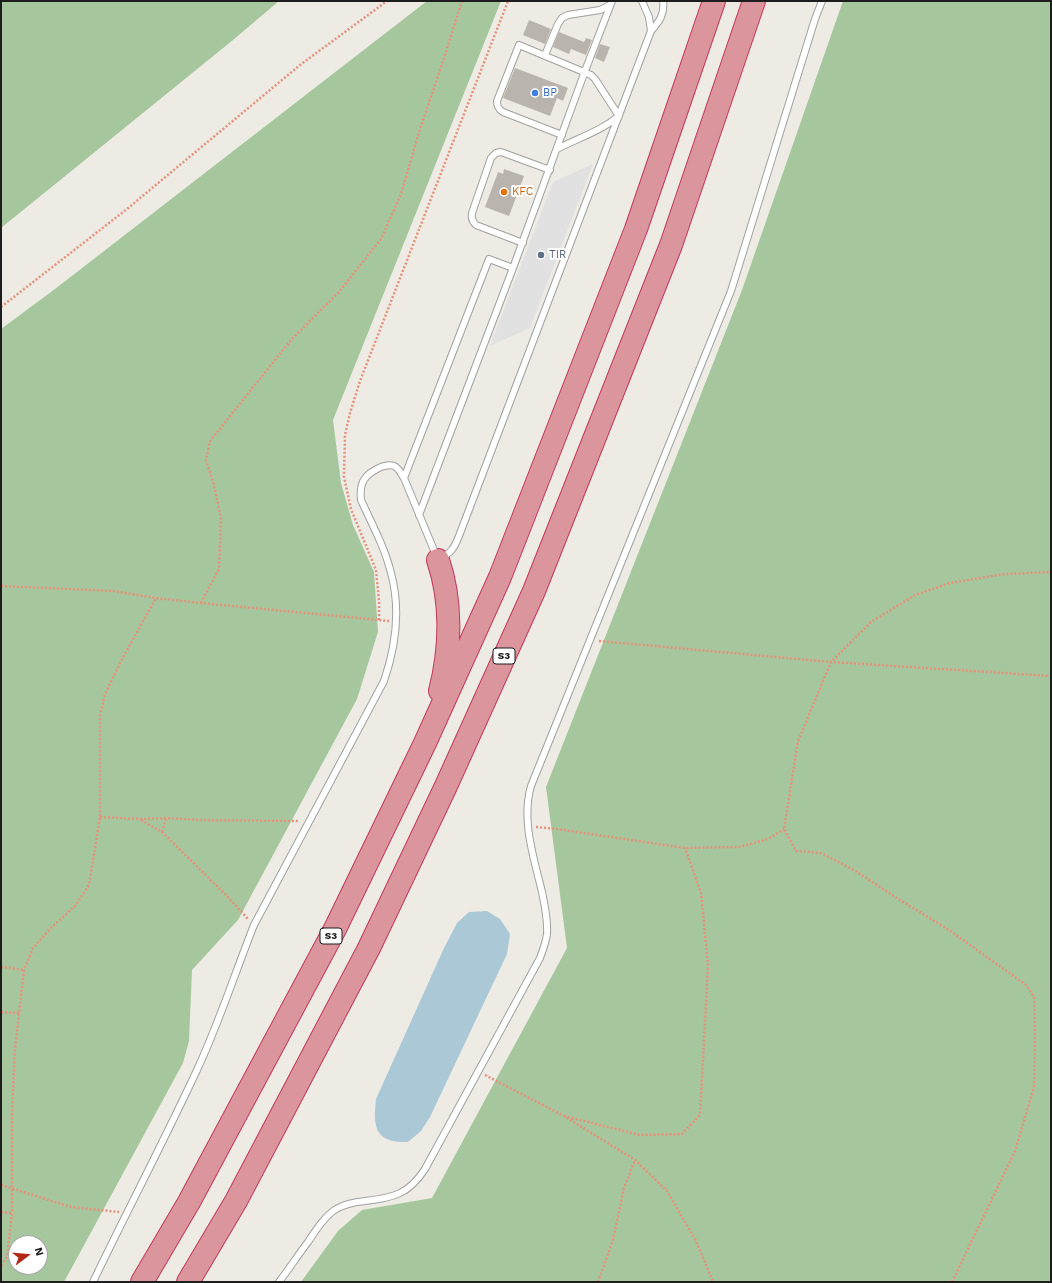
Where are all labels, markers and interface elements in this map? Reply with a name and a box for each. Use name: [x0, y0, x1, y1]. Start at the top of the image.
place label: BP: [543, 86, 557, 100]
marker: BP: [530, 88, 540, 98]
place label: KFC: [512, 185, 533, 199]
marker: KFC: [499, 187, 509, 197]
place label: TIR: [549, 248, 566, 262]
marker: TIR: [536, 250, 546, 260]
road number: S3: [493, 648, 515, 664]
road number: S3: [320, 928, 342, 944]
north arrow: [8, 1235, 48, 1275]
text: N: [32, 1246, 46, 1258]

